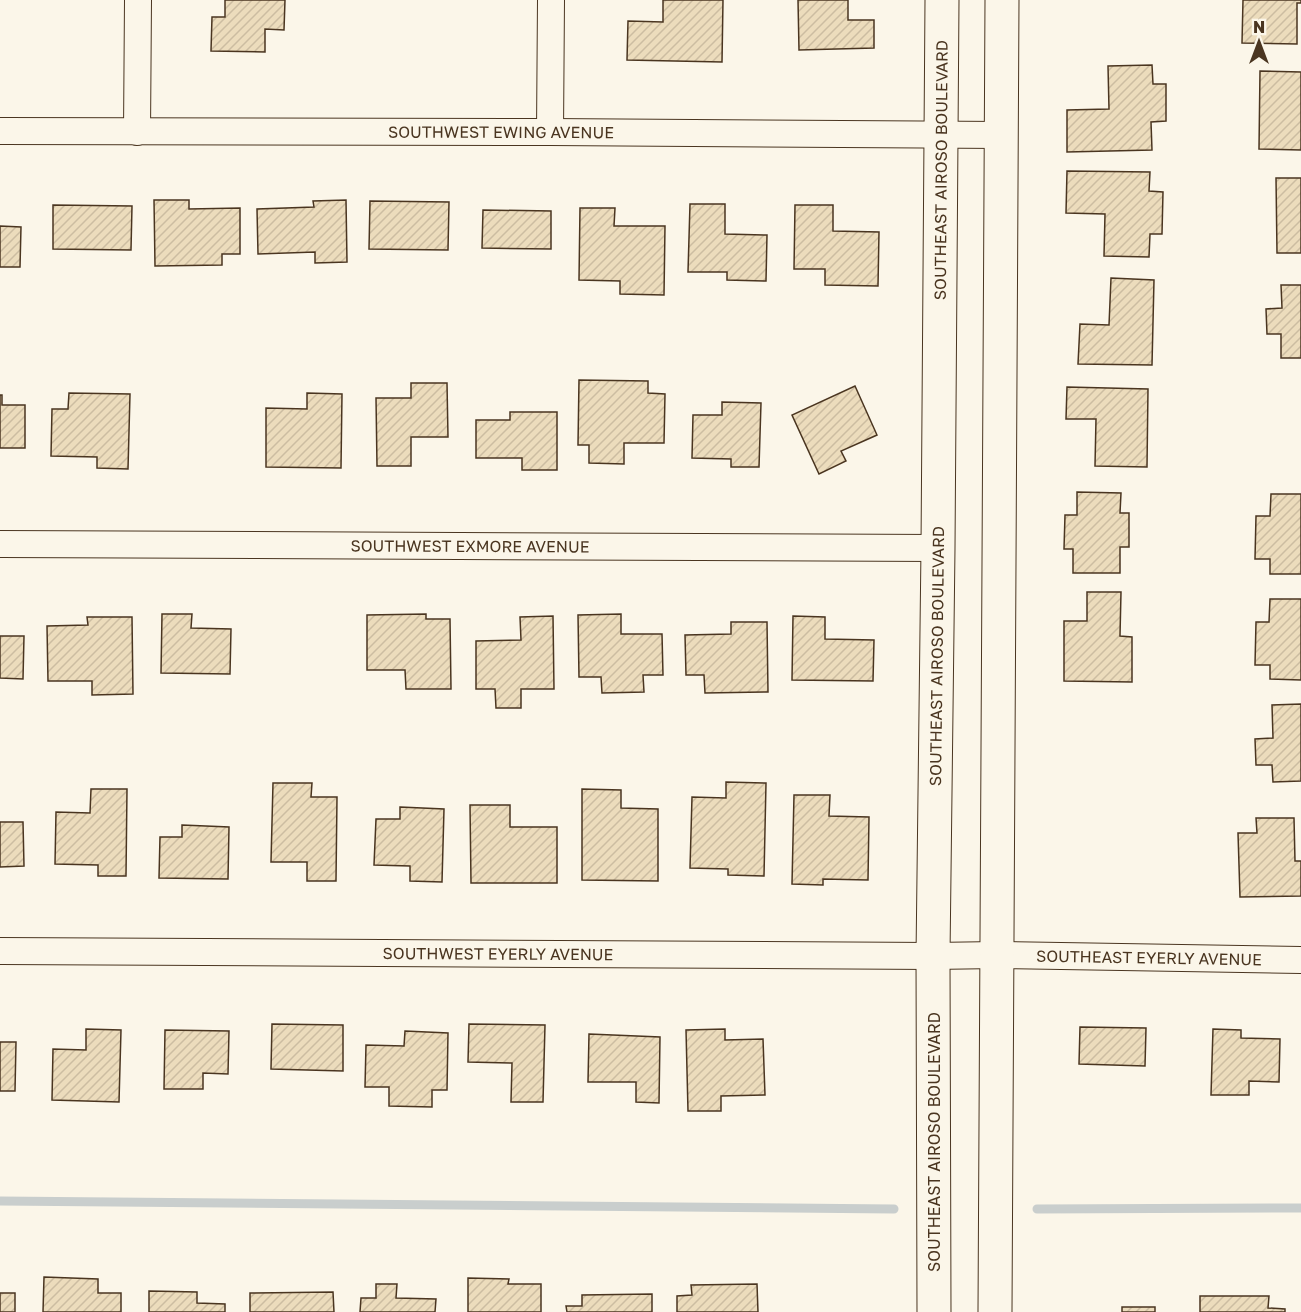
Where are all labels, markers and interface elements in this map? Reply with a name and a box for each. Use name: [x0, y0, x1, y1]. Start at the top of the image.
north arrow: [1229, 12, 1289, 72]
text: N: [1253, 17, 1265, 37]
street label: SOUTHEAST AIROSO BOULEVARD: [930, 40, 952, 300]
street label: SOUTHWEST EWING AVENUE: [388, 122, 614, 142]
street label: SOUTHEAST AIROSO BOULEVARD: [925, 526, 948, 786]
street label: SOUTHWEST EXMORE AVENUE: [350, 535, 590, 557]
street label: SOUTHWEST EYERLY AVENUE: [383, 943, 613, 964]
street label: SOUTHEAST EYERLY AVENUE: [1036, 946, 1262, 969]
street label: SOUTHEAST AIROSO BOULEVARD: [924, 1012, 944, 1272]

